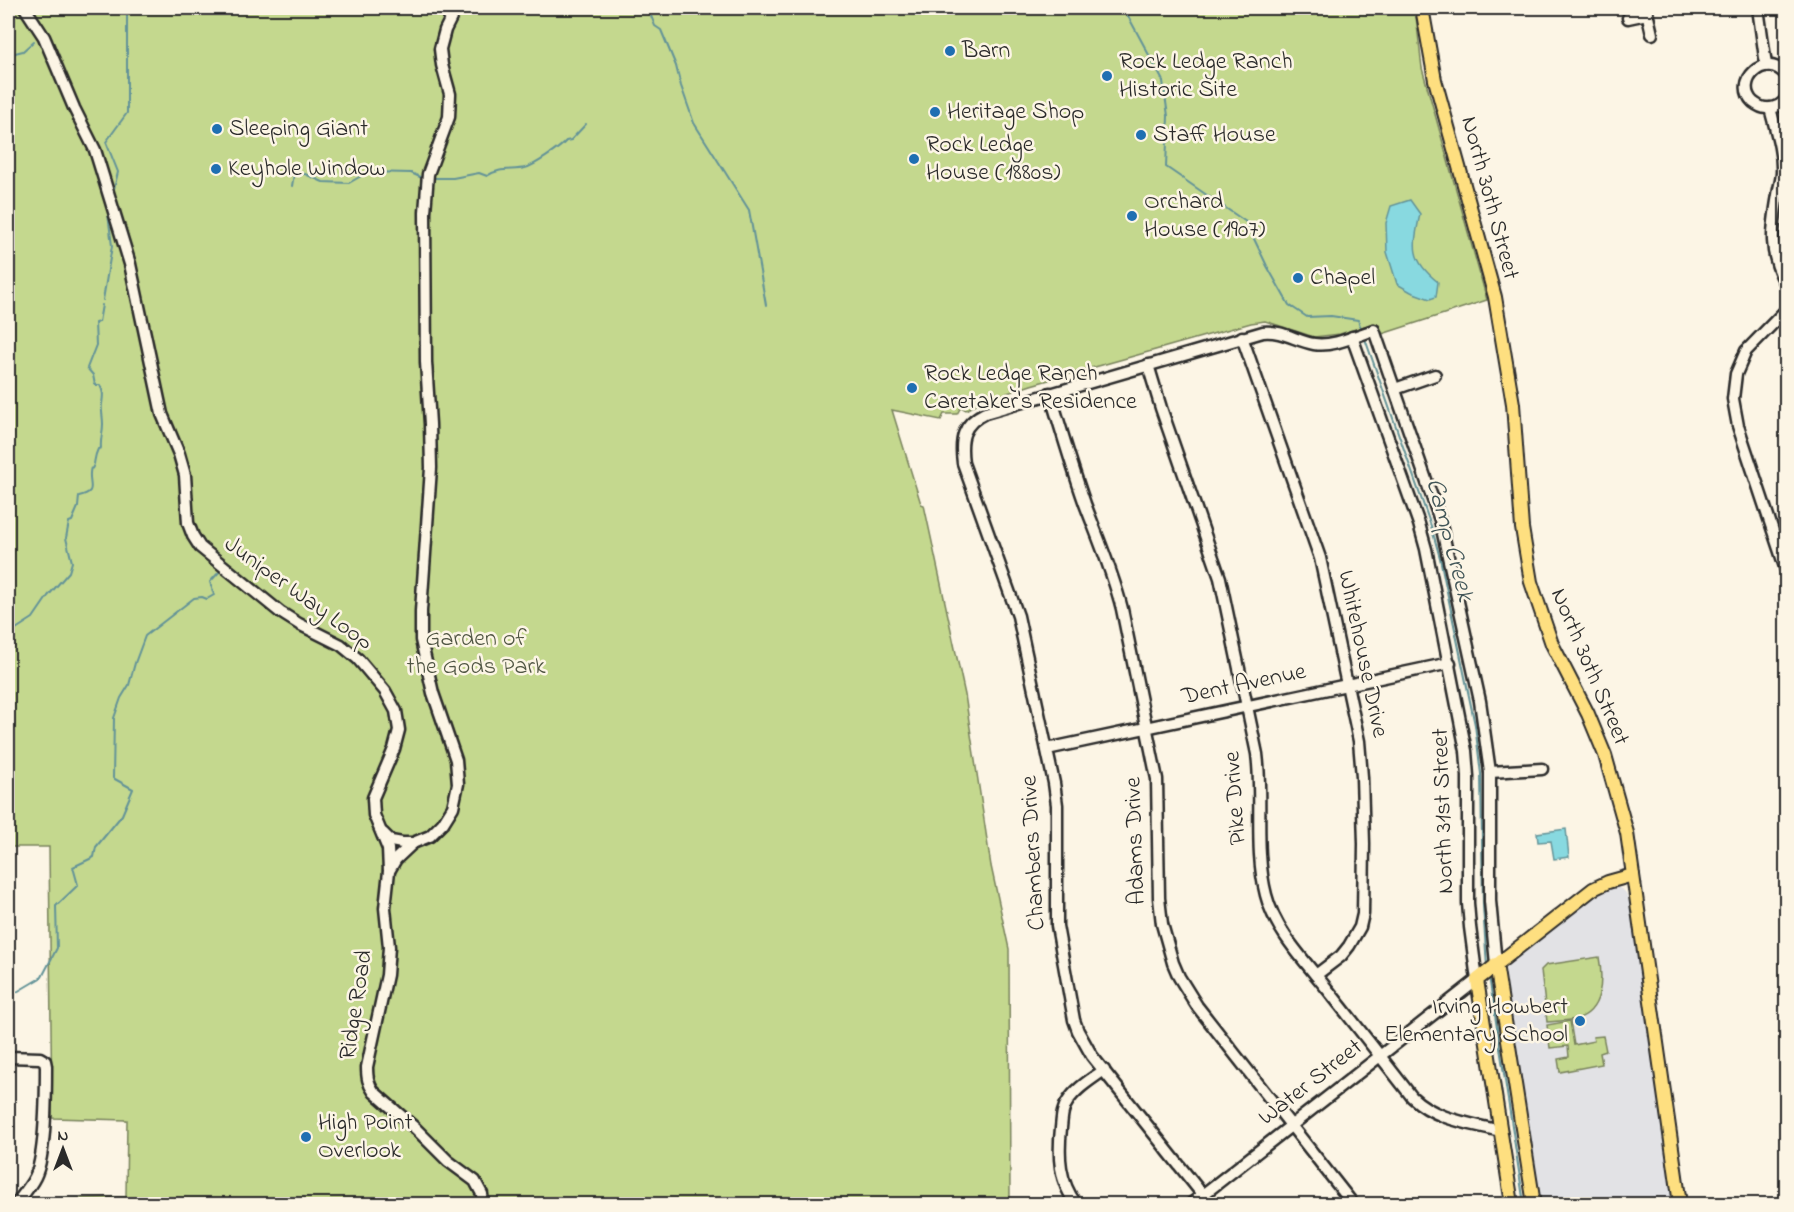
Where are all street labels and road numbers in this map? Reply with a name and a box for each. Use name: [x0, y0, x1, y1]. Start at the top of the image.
street label: North 30th Street: [1450, 112, 1528, 284]
street label: Juniper Way Loop: [216, 528, 380, 661]
street label: Whitehouse Drive: [1327, 567, 1397, 741]
street label: North 30th Street: [1540, 583, 1638, 751]
street label: Dent Avenue: [1178, 655, 1310, 715]
street label: North 31st Street: [1424, 727, 1464, 895]
street label: Pike Drive: [1215, 750, 1257, 846]
street label: Chambers Drive: [1012, 774, 1056, 931]
street label: Adams Drive: [1116, 776, 1156, 906]
street label: Ridge Road: [331, 947, 383, 1062]
street label: Water Street: [1251, 1031, 1371, 1135]

